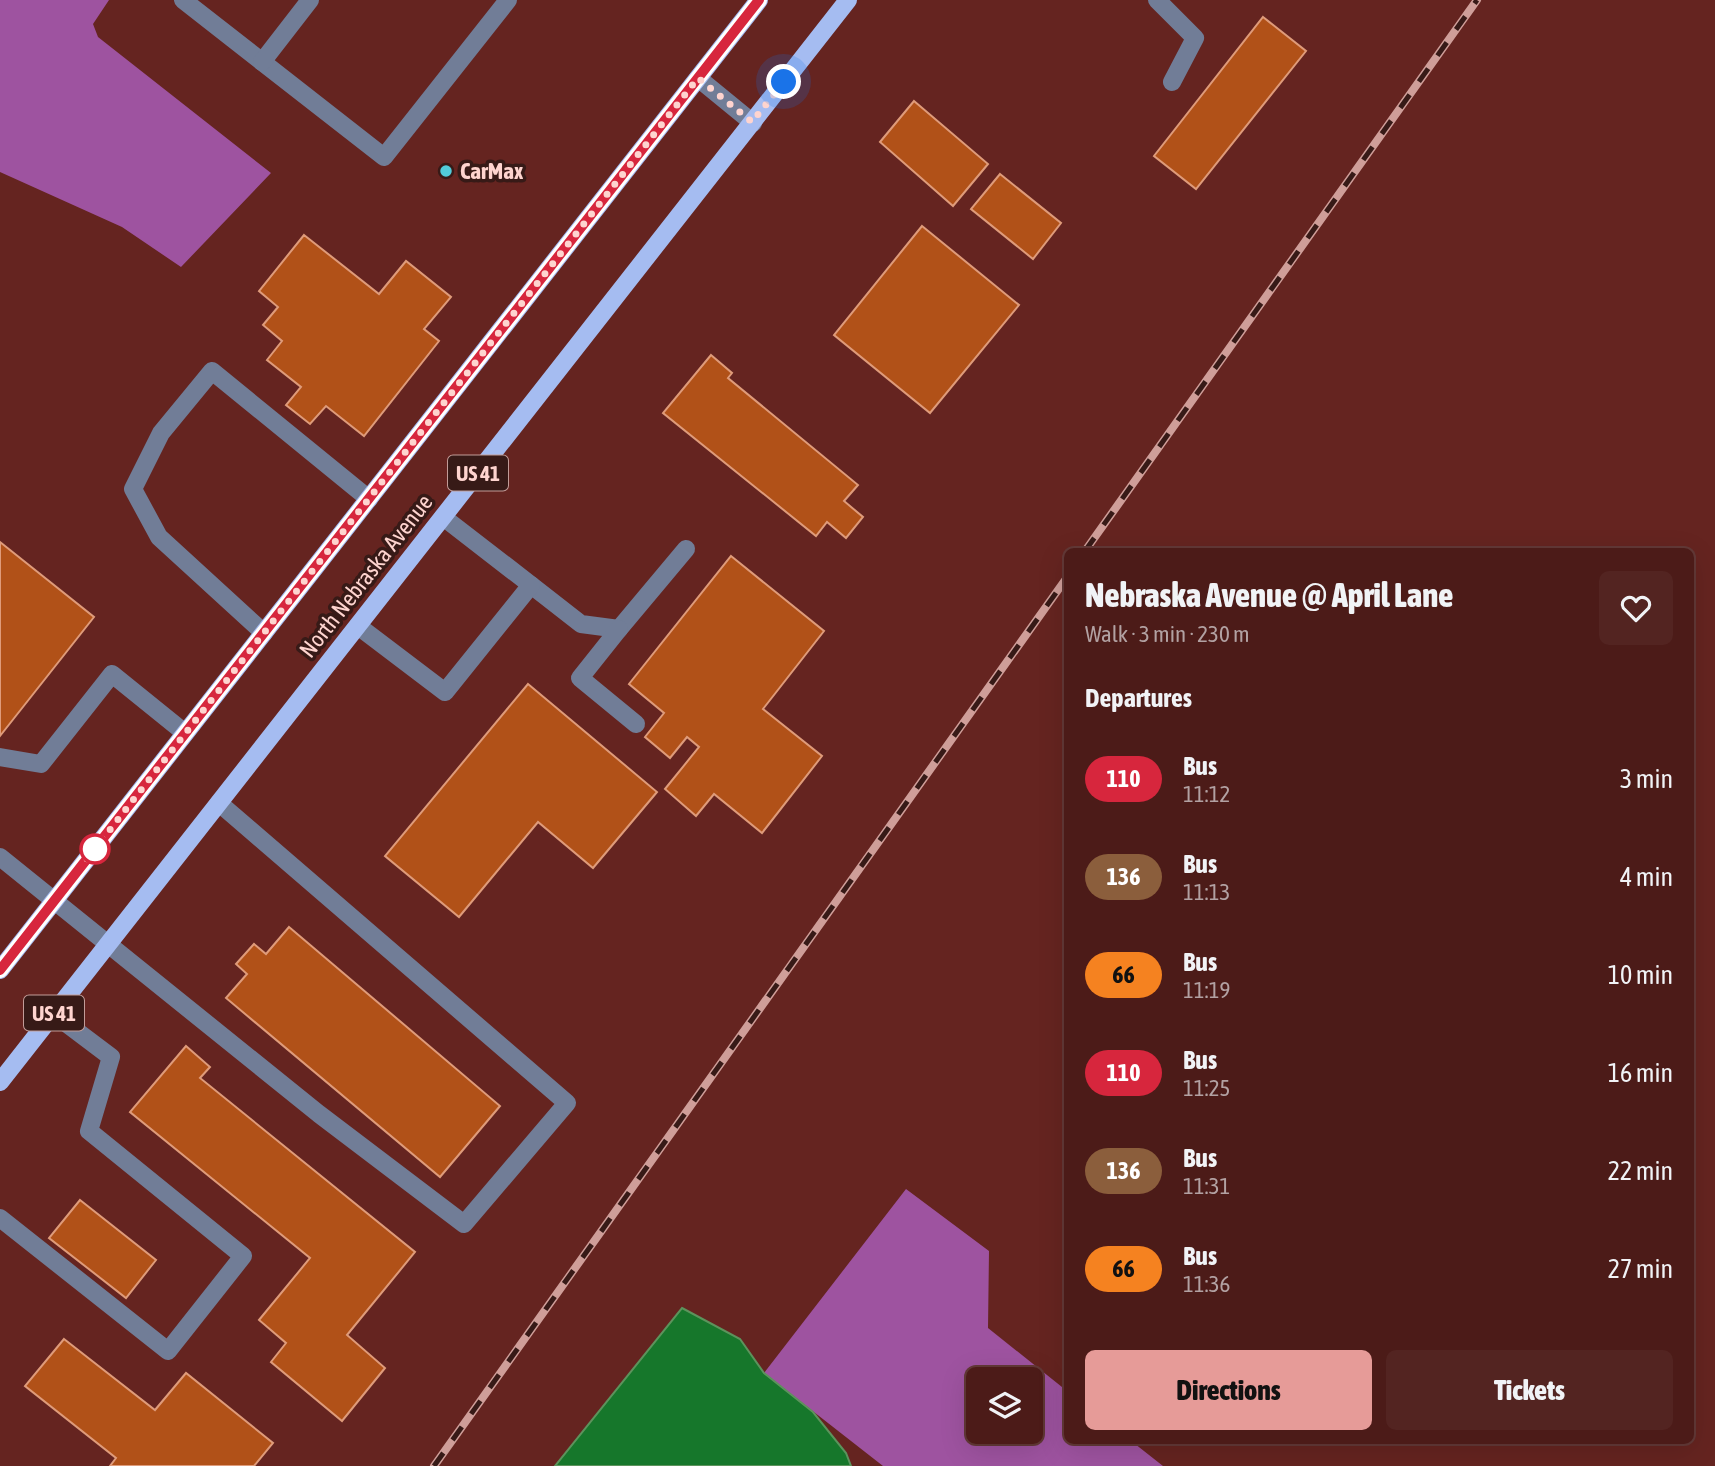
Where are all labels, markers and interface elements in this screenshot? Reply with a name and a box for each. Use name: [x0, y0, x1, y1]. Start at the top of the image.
your location: [766, 64, 801, 99]
place label: CarMax: [460, 158, 523, 184]
marker: CarMax: [438, 163, 454, 179]
road number: US 41: [448, 456, 508, 490]
street label: North Nebraska Avenue: [294, 489, 438, 663]
button: heart: [1599, 571, 1673, 645]
text: Nebraska Avenue @ April Lane: [1085, 576, 1453, 614]
text: Walk · 3 min · 230 m: [1085, 621, 1249, 647]
text: Departures: [1085, 683, 1192, 713]
text: Bus: [1183, 751, 1217, 781]
text: 3 min: [1620, 764, 1673, 794]
text: 110: [1107, 765, 1140, 792]
text: 11:12: [1183, 781, 1230, 807]
unlabelled marker: [80, 834, 110, 864]
text: Bus: [1183, 849, 1217, 879]
text: 4 min: [1620, 862, 1673, 892]
text: 136: [1107, 863, 1140, 890]
text: 11:13: [1183, 879, 1230, 905]
text: Bus: [1183, 947, 1217, 977]
text: 10 min: [1608, 960, 1673, 990]
text: 66: [1112, 961, 1135, 988]
text: 11:19: [1183, 977, 1230, 1003]
road number: US 41: [24, 996, 84, 1030]
text: Bus: [1183, 1045, 1217, 1075]
text: 16 min: [1608, 1058, 1673, 1088]
text: 110: [1107, 1059, 1140, 1086]
text: 11:25: [1183, 1075, 1230, 1101]
text: Bus: [1183, 1143, 1217, 1173]
text: 22 min: [1608, 1156, 1673, 1186]
text: 136: [1107, 1157, 1140, 1184]
text: 11:31: [1183, 1173, 1230, 1199]
text: Bus: [1183, 1241, 1217, 1271]
text: 27 min: [1608, 1254, 1673, 1284]
text: 66: [1112, 1255, 1135, 1282]
text: 11:36: [1183, 1271, 1230, 1297]
button: Directions: [1085, 1350, 1372, 1430]
button: Tickets: [1386, 1350, 1673, 1430]
map controls: [966, 1367, 1043, 1444]
button: layers: [966, 1367, 1043, 1444]

